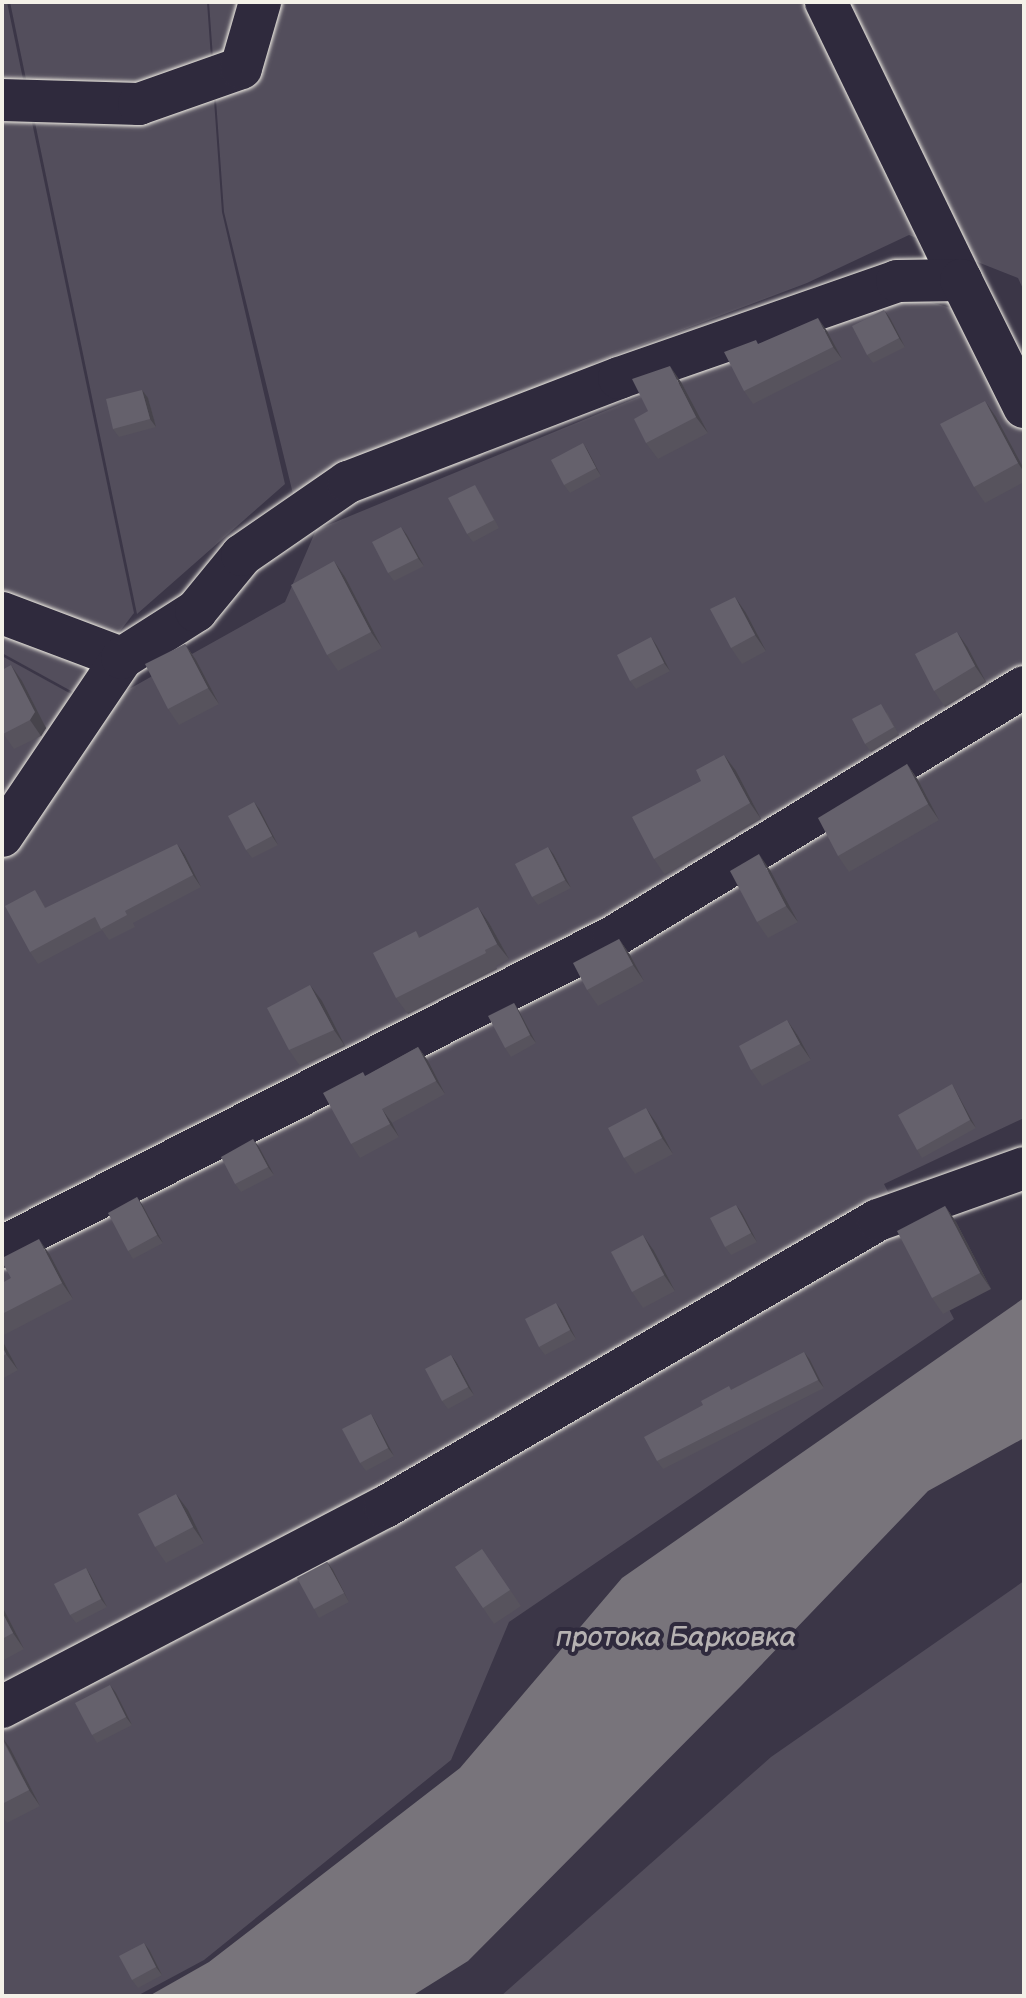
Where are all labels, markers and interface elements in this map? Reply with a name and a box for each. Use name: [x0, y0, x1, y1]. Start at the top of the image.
water label: протока Барковка: [556, 1621, 796, 1655]

